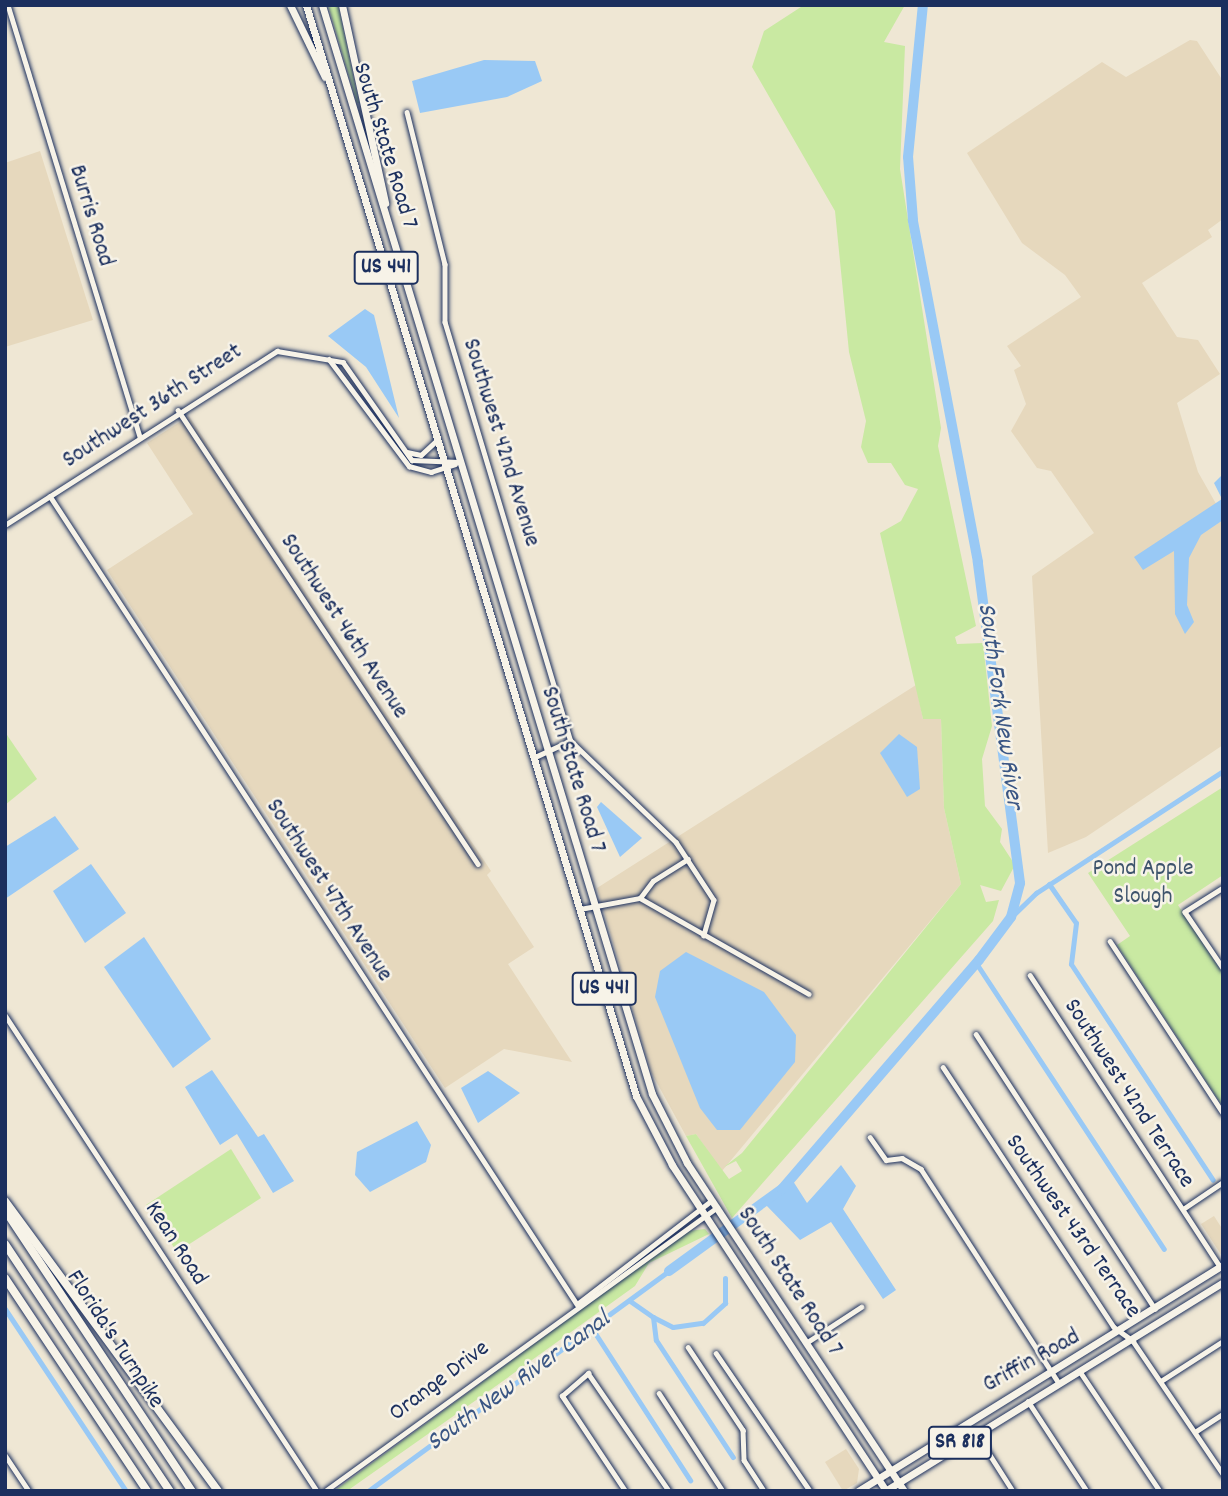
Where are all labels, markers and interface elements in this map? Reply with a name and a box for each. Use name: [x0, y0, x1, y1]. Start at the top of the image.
street label: South State Road 7: [345, 59, 423, 233]
street label: Burris Road: [61, 162, 119, 270]
road number: US 441: [353, 248, 419, 288]
street label: Southwest 42nd Avenue: [455, 336, 545, 550]
street label: Southwest 36th Street: [58, 338, 248, 476]
street label: Southwest 46th Avenue: [272, 529, 414, 725]
water label: South Fork New River: [969, 601, 1029, 811]
street label: South State Road 7: [533, 683, 611, 857]
street label: Southwest 47th Avenue: [258, 794, 398, 988]
park label: Pond Apple Slough: [1093, 856, 1193, 912]
road number: US 441: [571, 970, 637, 1008]
street label: Southwest 42nd Terrace: [1056, 994, 1200, 1194]
street label: Southwest 43rd Terrace: [998, 1130, 1146, 1324]
street label: Kean Road: [137, 1197, 213, 1291]
street label: South State Road 7: [730, 1202, 848, 1362]
street label: Florida's Turnpike: [59, 1265, 169, 1415]
water label: South New River Canal: [421, 1305, 617, 1459]
street label: Griffin Road: [978, 1324, 1086, 1400]
street label: Orange Drive: [384, 1335, 496, 1429]
road number: SR 818: [927, 1424, 993, 1462]

